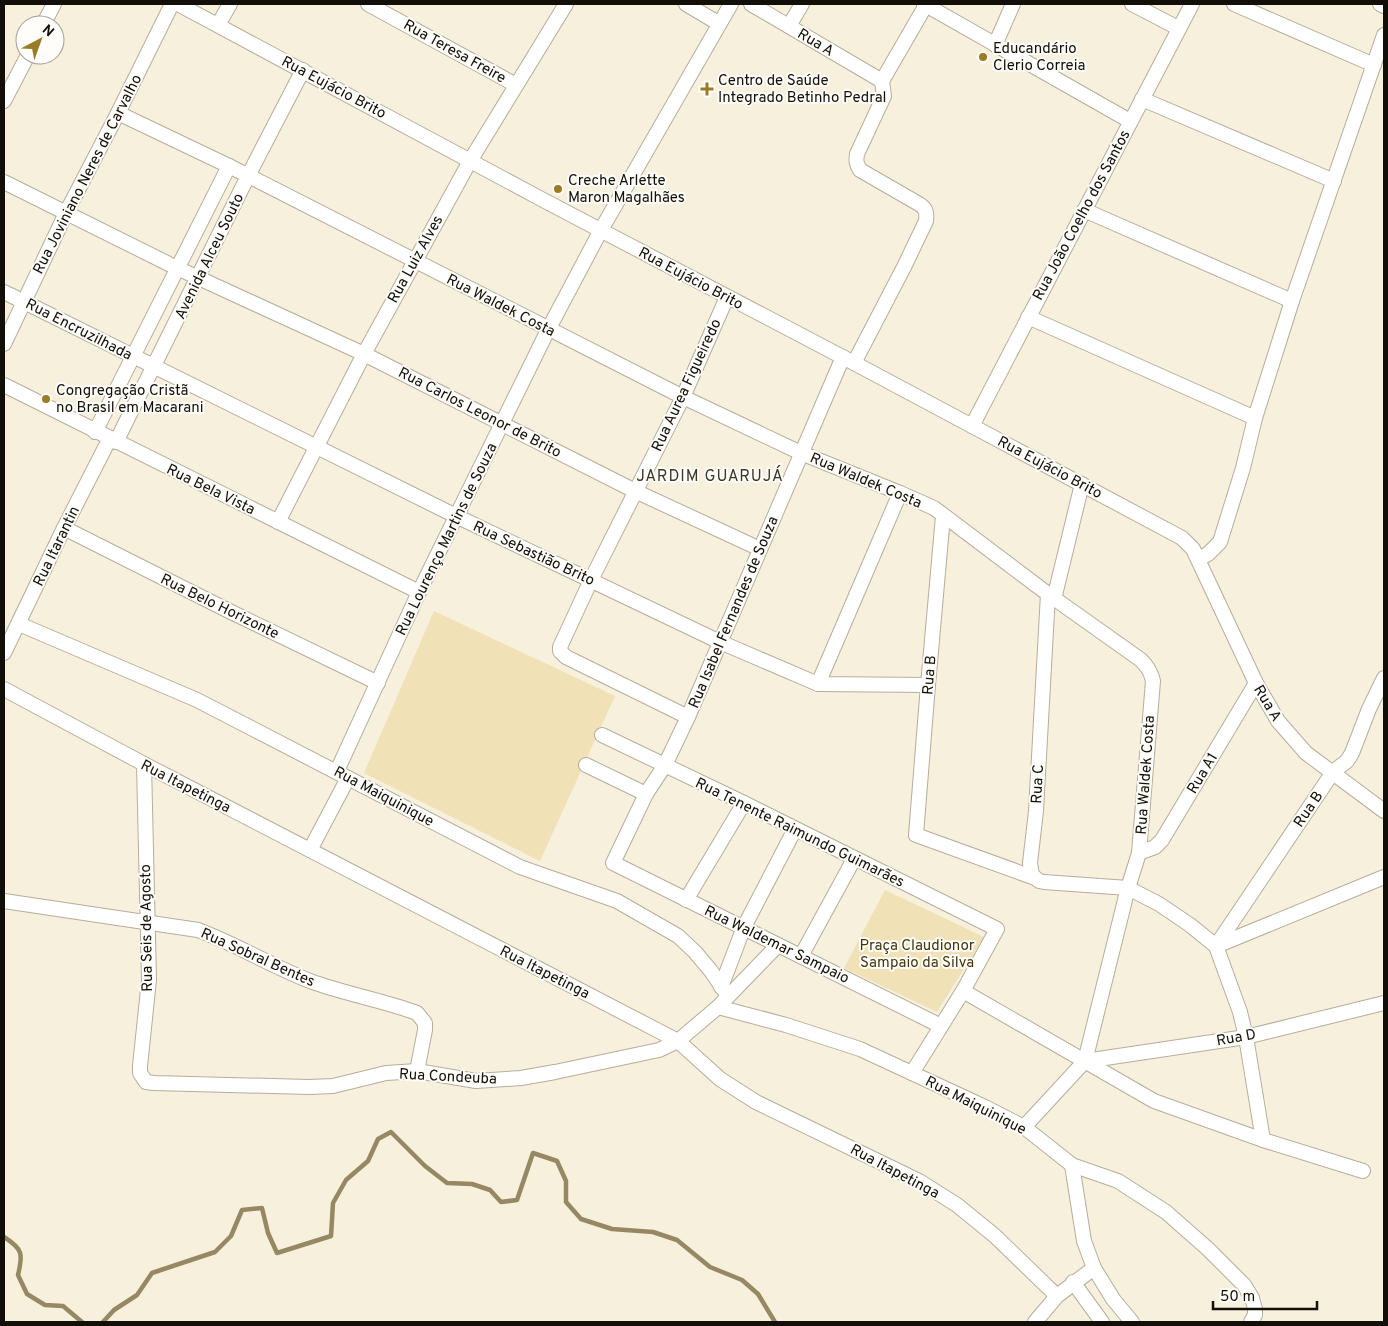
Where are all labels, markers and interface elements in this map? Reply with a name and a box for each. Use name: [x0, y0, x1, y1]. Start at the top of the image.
north arrow: [15, 15, 65, 65]
street label: Rua Teresa Freire: [400, 16, 509, 88]
text: N: [38, 22, 57, 41]
street label: Rua A: [793, 25, 837, 62]
place label: Educandário Clerio Correia: [993, 40, 1085, 76]
marker: Educandário Clerio Correia: [977, 51, 989, 63]
street label: Rua Eujácio Brito: [278, 53, 389, 124]
street label: Rua Joviniano Neres de Carvalho: [30, 72, 147, 278]
place label: Centro de Saúde Integrado Betinho Pedral: [718, 72, 887, 108]
marker: Centro de Saúde Integrado Betinho Pedral: [700, 82, 714, 96]
street label: Rua João Coelho dos Santos: [1029, 127, 1135, 304]
place label: Creche Arlette Maron Magalhães: [568, 172, 685, 208]
marker: Creche Arlette Maron Magalhães: [552, 183, 564, 195]
street label: Avenida Alceu Souto: [172, 190, 249, 323]
street label: Rua Luiz Alves: [384, 212, 448, 307]
street label: Rua Eujácio Brito: [635, 244, 746, 315]
street label: Rua Waldek Costa: [443, 271, 558, 342]
street label: Rua Encruzilhada: [22, 295, 135, 365]
street label: Rua Aurea Figueiredo: [648, 316, 726, 455]
street label: Rua Carlos Leonor de Brito: [395, 364, 564, 463]
place label: Congregação Cristã no Brasil em Macarani: [56, 382, 204, 418]
marker: Congregação Cristã no Brasil em Macarani: [40, 393, 52, 405]
street label: Rua Eujácio Brito: [994, 433, 1105, 504]
street label: Rua Lourenço Martins de Souza: [392, 440, 502, 639]
street label: Rua Waldek Costa: [807, 449, 924, 514]
street label: Rua Bela Vista: [163, 461, 258, 520]
district label: JARDIM GUARUJÁ: [636, 465, 784, 487]
street label: Rua Itarantin: [30, 503, 85, 590]
street label: Rua Isabel Fernandes de Souza: [685, 514, 784, 712]
street label: Rua Sebastião Brito: [469, 518, 597, 591]
street label: Rua Belo Horizonte: [157, 570, 282, 644]
street label: Rua B: [919, 655, 942, 696]
street label: Rua A: [1248, 682, 1285, 726]
street label: Rua Waldek Costa: [1133, 715, 1160, 835]
street label: Rua A1: [1184, 750, 1223, 798]
street label: Rua Itapetinga: [137, 757, 234, 818]
street label: Rua Maiquinique: [330, 763, 437, 832]
street label: Rua C: [1028, 764, 1049, 804]
street label: Rua Tenente Raimundo Guimarães: [692, 774, 907, 892]
street label: Rua B: [1290, 788, 1328, 832]
street label: Rua Seis de Agosto: [137, 864, 158, 992]
street label: Rua Waldemar Sampaio: [701, 902, 852, 989]
street label: Rua Sobral Bentes: [197, 925, 317, 992]
park label: Praça Claudionor Sampaio da Silva: [859, 937, 975, 973]
street label: Rua Itapetinga: [496, 943, 593, 1004]
street label: Rua D: [1215, 1026, 1258, 1051]
street label: Rua Condeuba: [399, 1065, 497, 1090]
street label: Rua Maiquinique: [922, 1073, 1029, 1140]
street label: Rua Itapetinga: [846, 1141, 942, 1204]
scale bar: [1213, 1278, 1317, 1310]
text: 50 m: [1220, 1288, 1255, 1307]

